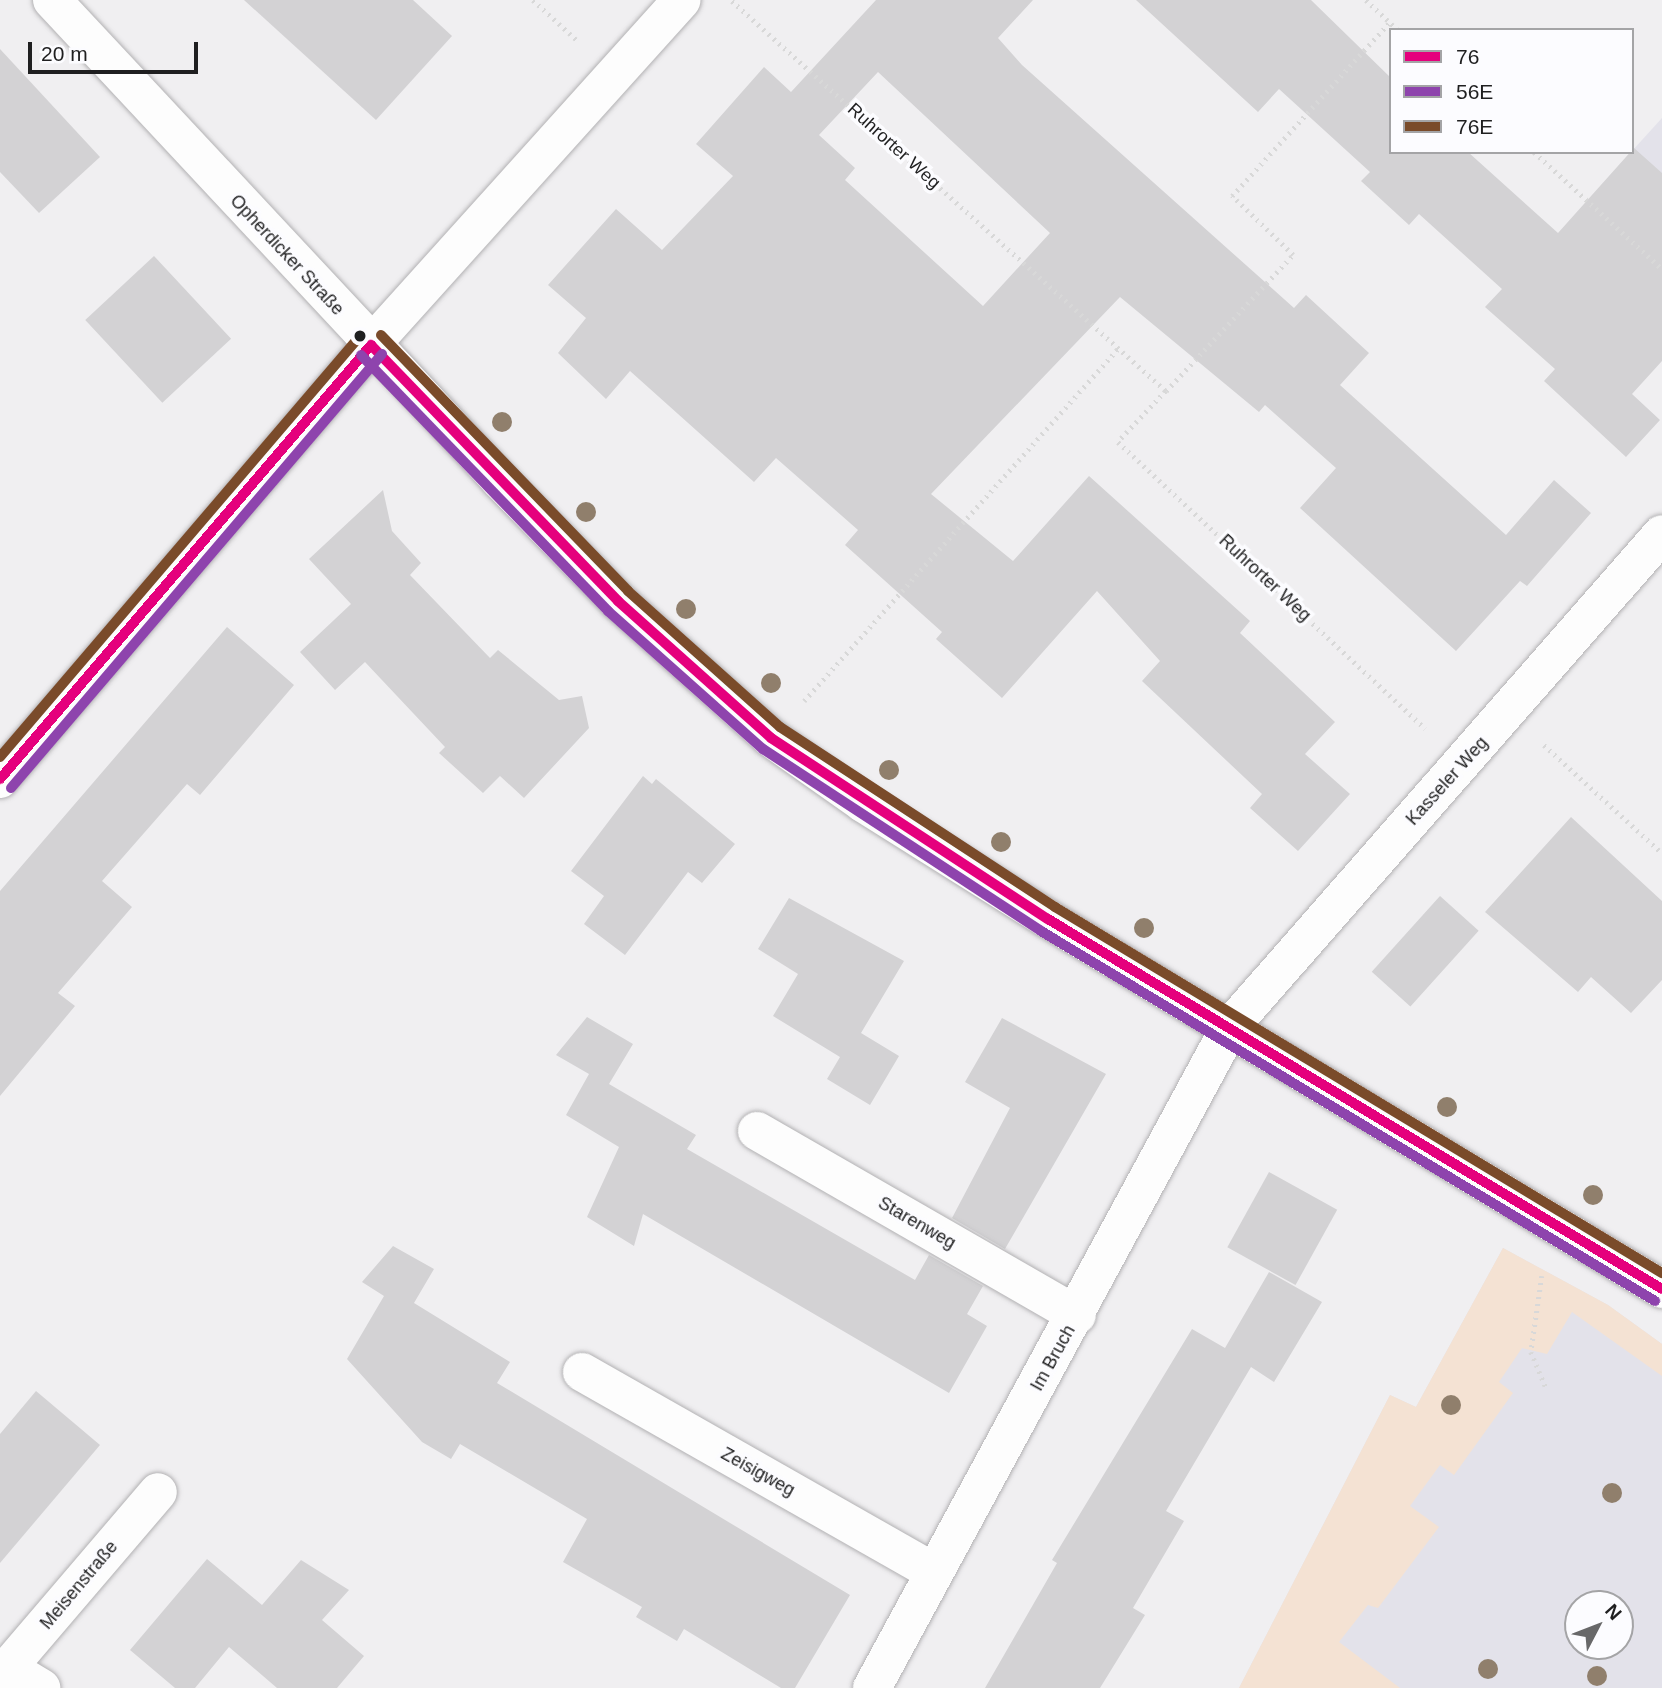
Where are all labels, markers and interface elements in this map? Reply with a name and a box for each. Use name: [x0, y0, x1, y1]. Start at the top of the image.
scale bar: [32, 28, 201, 72]
legend: [1389, 28, 1634, 154]
text: 20 m: [41, 42, 88, 65]
text: 76: [1456, 45, 1479, 68]
text: 56E: [1456, 80, 1493, 103]
street label: Ruhrorter Weg: [843, 99, 945, 193]
text: 76E: [1456, 115, 1493, 138]
street label: Opherdicker Straße: [226, 190, 348, 320]
unlabelled marker: [353, 329, 367, 343]
street label: Ruhrorter Weg: [1215, 530, 1315, 626]
street label: Kasseler Weg: [1402, 732, 1492, 830]
street label: Starenweg: [874, 1192, 960, 1254]
street label: Im Bruch: [1026, 1321, 1080, 1395]
street label: Zeisigweg: [717, 1443, 799, 1501]
street label: Meisenstraße: [36, 1536, 122, 1634]
north arrow: [1564, 1590, 1634, 1660]
text: N: [1601, 1600, 1626, 1624]

